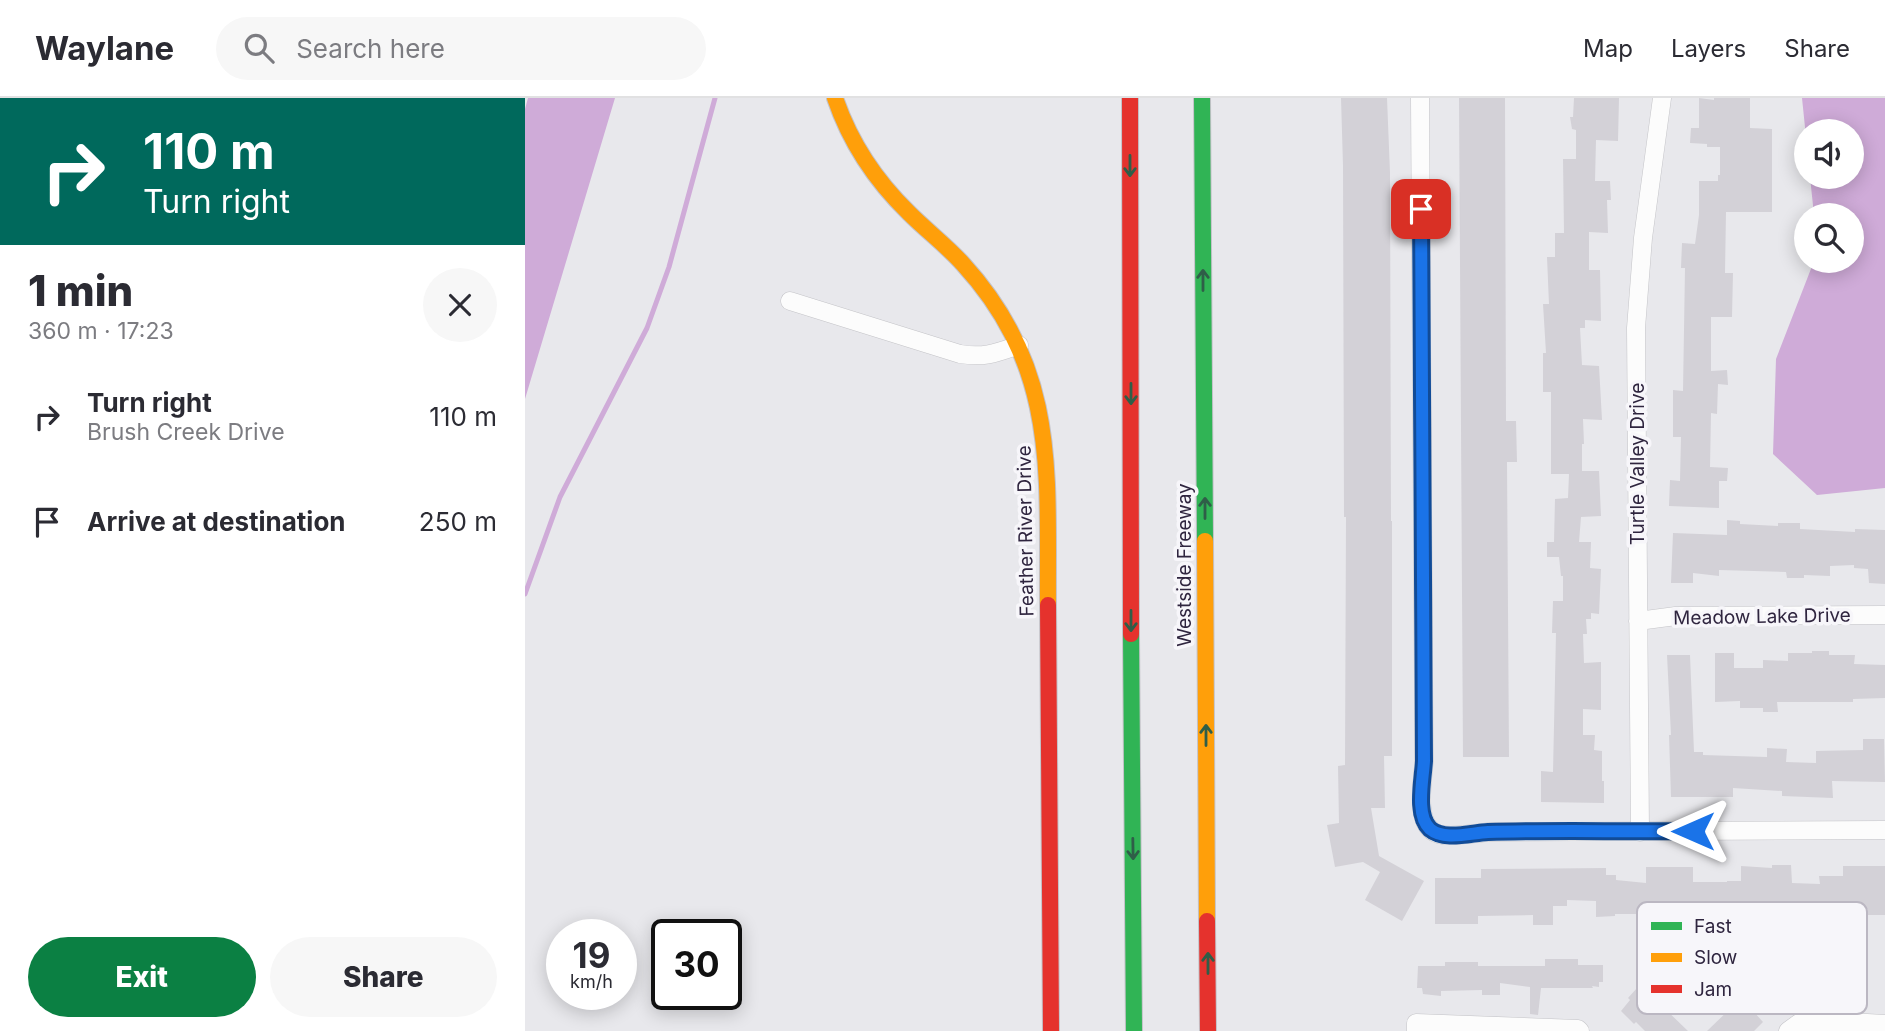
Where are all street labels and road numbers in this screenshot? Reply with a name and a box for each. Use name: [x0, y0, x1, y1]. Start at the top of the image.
street label: Turtle Valley Drive: [1626, 383, 1649, 545]
street label: Feather River Drive: [1013, 445, 1038, 617]
street label: Westside Freeway: [1173, 483, 1196, 647]
street label: Meadow Lake Drive: [1673, 603, 1851, 630]

